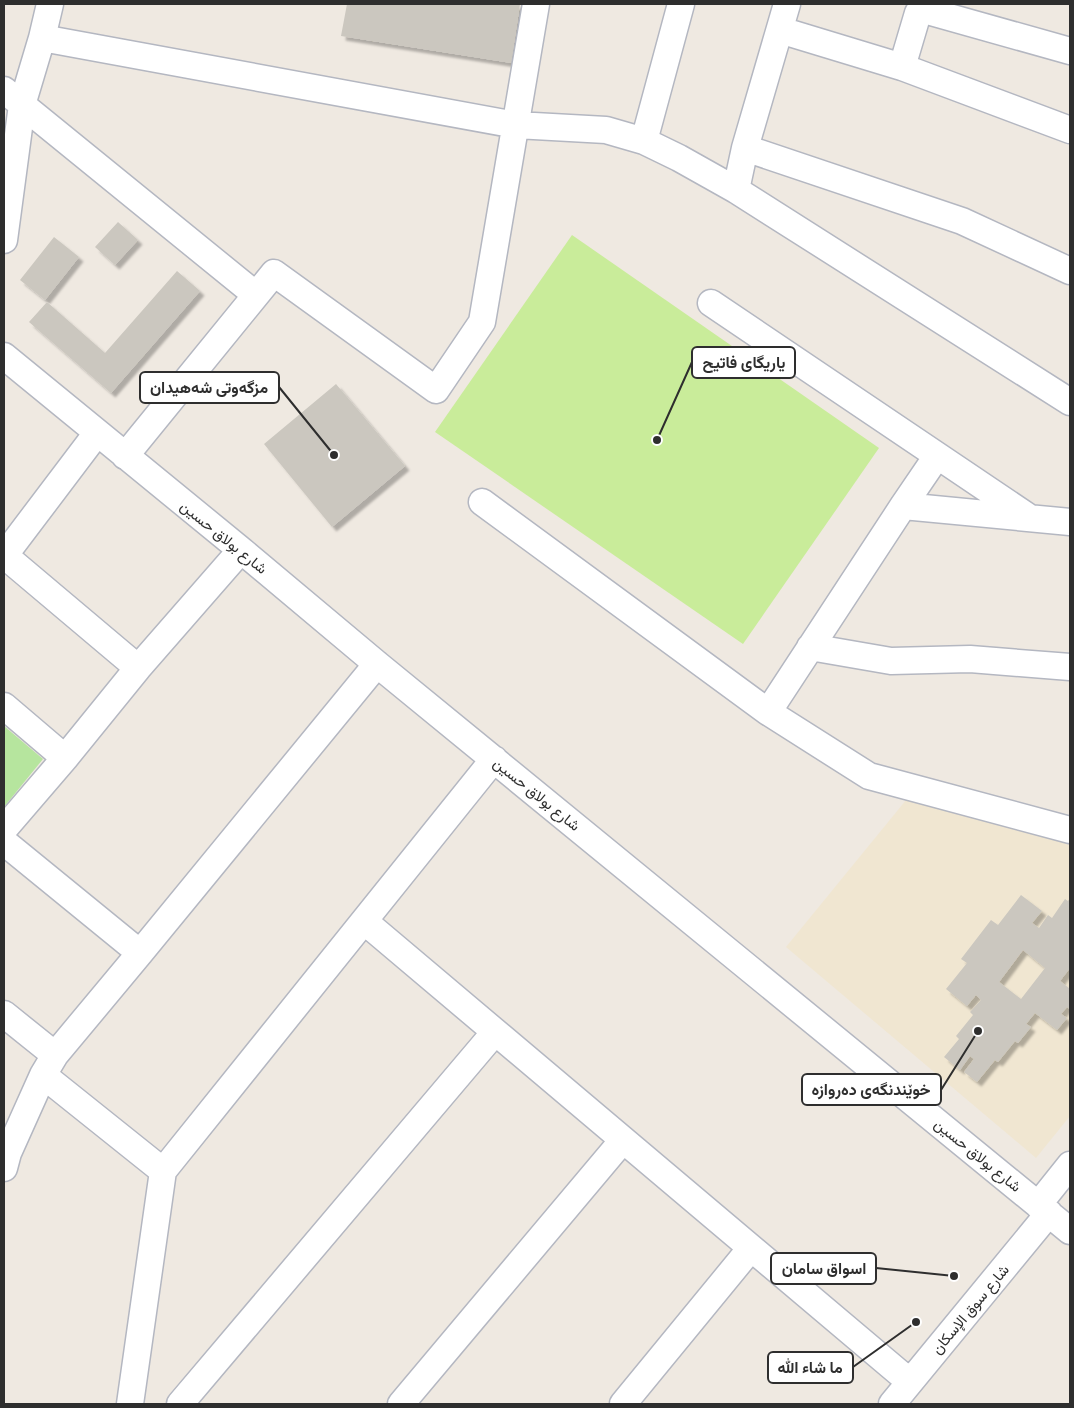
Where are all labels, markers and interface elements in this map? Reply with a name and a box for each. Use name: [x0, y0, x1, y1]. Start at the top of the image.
callout: یاریگای فاتیح: [692, 347, 795, 378]
text: یاریگای فاتیح: [703, 350, 785, 374]
callout: مزگەوتی شەهیدان: [140, 372, 279, 403]
text: مزگەوتی شەهیدان: [150, 375, 268, 399]
street label: شارع بولاق حسين: [175, 495, 273, 579]
street label: شارع بولاق حسين: [488, 752, 586, 836]
callout: خوێندنگەی دەروازە: [802, 1074, 941, 1105]
text: خوێندنگەی دەروازە: [812, 1077, 931, 1101]
street label: شارع بولاق حسين: [929, 1113, 1027, 1197]
callout: اسواق سامان: [771, 1253, 876, 1284]
text: اسواق سامان: [782, 1256, 866, 1280]
street label: شارع سوق الإسكان: [925, 1259, 1015, 1359]
callout: ما شاء الله: [768, 1352, 853, 1383]
text: ما شاء الله: [777, 1355, 843, 1379]

